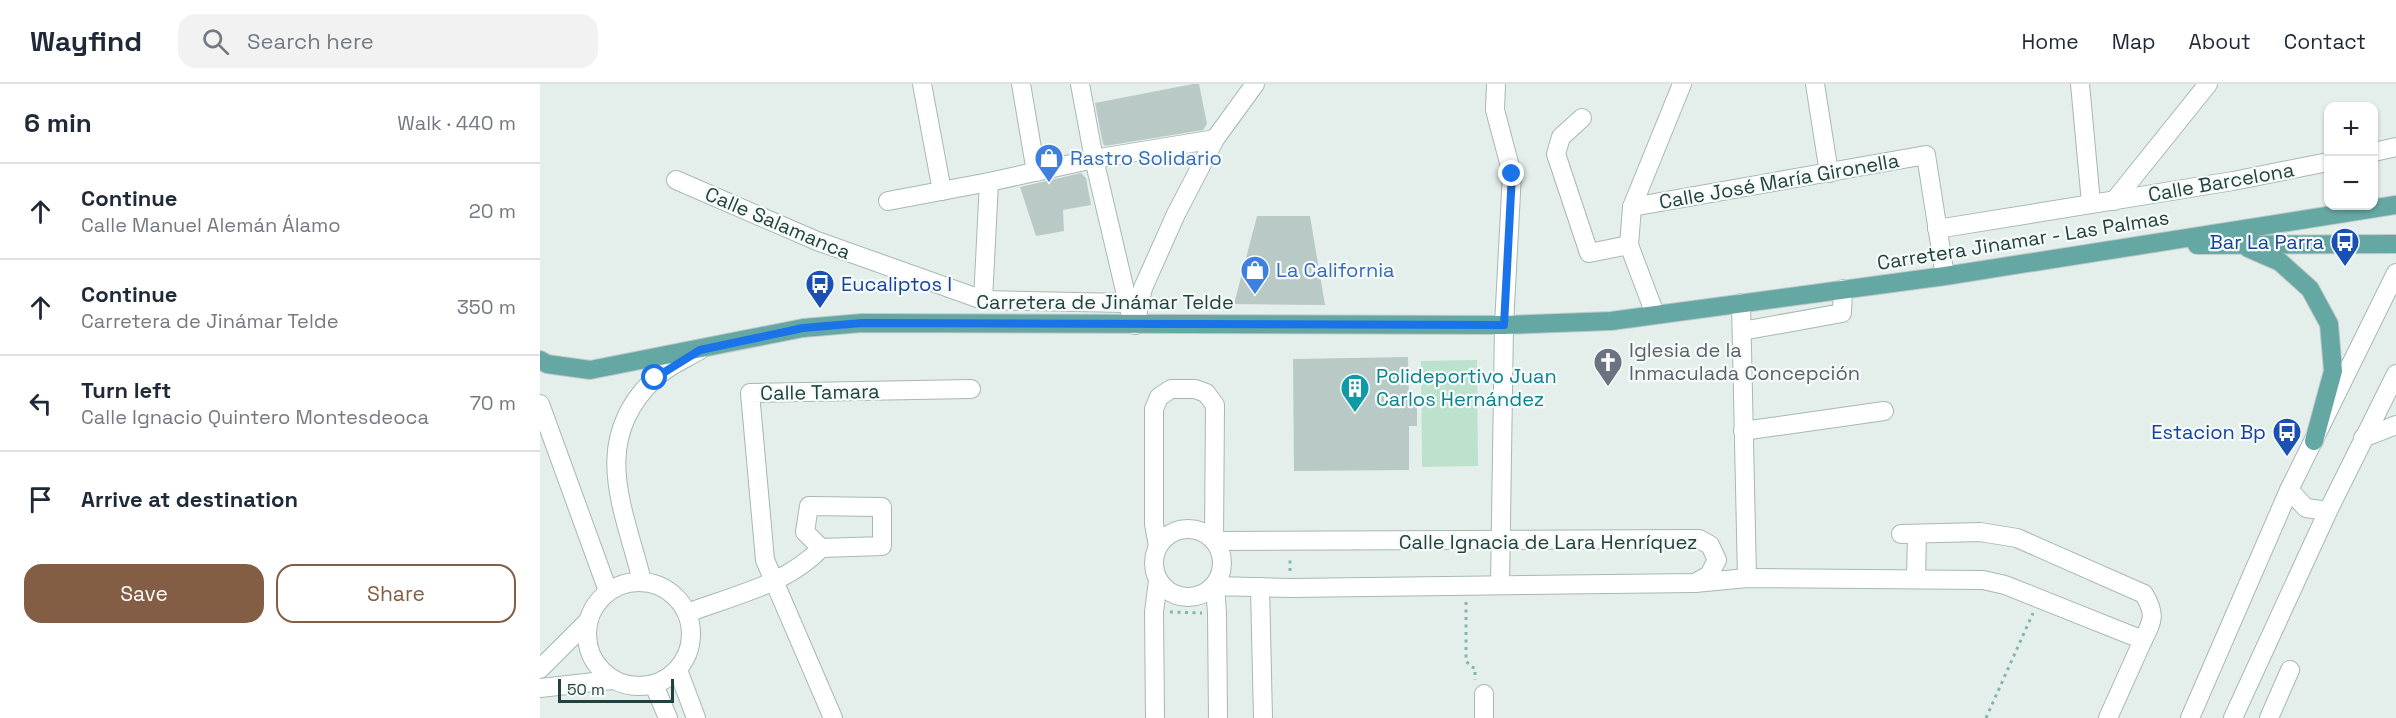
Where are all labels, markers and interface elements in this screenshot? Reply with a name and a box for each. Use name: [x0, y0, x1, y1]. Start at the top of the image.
search box: [178, 14, 598, 68]
text: Wayfind: [30, 23, 142, 59]
icon: search: [199, 25, 232, 58]
text: Search here: [247, 27, 374, 55]
text: Home: [2021, 28, 2079, 55]
text: Map: [2112, 28, 2156, 55]
text: About: [2189, 28, 2251, 55]
text: Contact: [2284, 28, 2366, 55]
map controls: [2324, 102, 2378, 210]
button: +: [2324, 102, 2378, 156]
text: 6 min: [24, 106, 92, 140]
text: Walk · 440 m: [397, 110, 516, 136]
shop icon: Rastro Solidario: [1033, 142, 1065, 184]
place label: Rastro Solidario: [1070, 145, 1222, 171]
street label: Calle José María Gironella: [1657, 147, 1901, 215]
street label: Calle Barcelona: [2146, 156, 2296, 208]
button: −: [2324, 156, 2378, 210]
route end: [1498, 160, 1524, 186]
street label: Calle Salamanca: [701, 181, 855, 265]
text: Continue: [81, 184, 177, 212]
icon: ahead: [24, 195, 57, 228]
text: 20 m: [469, 198, 516, 224]
street label: Carretera Jinamar - Las Palmas: [1875, 204, 2171, 276]
text: Calle Manuel Alemán Álamo: [81, 212, 341, 238]
bus stop icon: Bar La Parra: [2329, 226, 2361, 268]
place label: Bar La Parra: [2210, 229, 2324, 255]
shop icon: La California: [1239, 254, 1271, 296]
place label: La California: [1276, 257, 1395, 283]
bus stop icon: Eucaliptos I: [804, 268, 836, 310]
place label: Eucaliptos I: [841, 271, 952, 297]
text: Continue: [81, 280, 177, 308]
street label: Carretera de Jinámar Telde: [976, 289, 1234, 315]
icon: ahead: [24, 291, 57, 324]
text: 350 m: [457, 294, 516, 320]
text: Carretera de Jinámar Telde: [81, 308, 339, 334]
place label: Iglesia de la Inmaculada Concepción: [1629, 337, 1860, 386]
church icon: Iglesia de la Inmaculada Concepción: [1592, 346, 1624, 388]
place label: Polideportivo Juan Carlos Hernández: [1376, 363, 1557, 412]
route start: [641, 364, 667, 390]
building icon: Polideportivo Juan Carlos Hernández: [1339, 372, 1371, 414]
text: Turn left: [81, 376, 171, 404]
street label: Calle Tamara: [760, 378, 880, 406]
icon: left: [24, 387, 57, 420]
text: 70 m: [470, 390, 516, 416]
text: Calle Ignacio Quintero Montesdeoca: [81, 404, 429, 430]
bus stop icon: Estacion Bp: [2271, 416, 2303, 458]
place label: Estacion Bp: [2151, 419, 2266, 445]
icon: arrive: [24, 483, 57, 516]
text: Arrive at destination: [81, 485, 298, 513]
street label: Calle Ignacia de Lara Henríquez: [1399, 529, 1697, 555]
button: Save: [24, 564, 264, 623]
button: Share: [276, 564, 516, 623]
scale bar: [558, 676, 674, 704]
text: 50 m: [567, 679, 605, 700]

